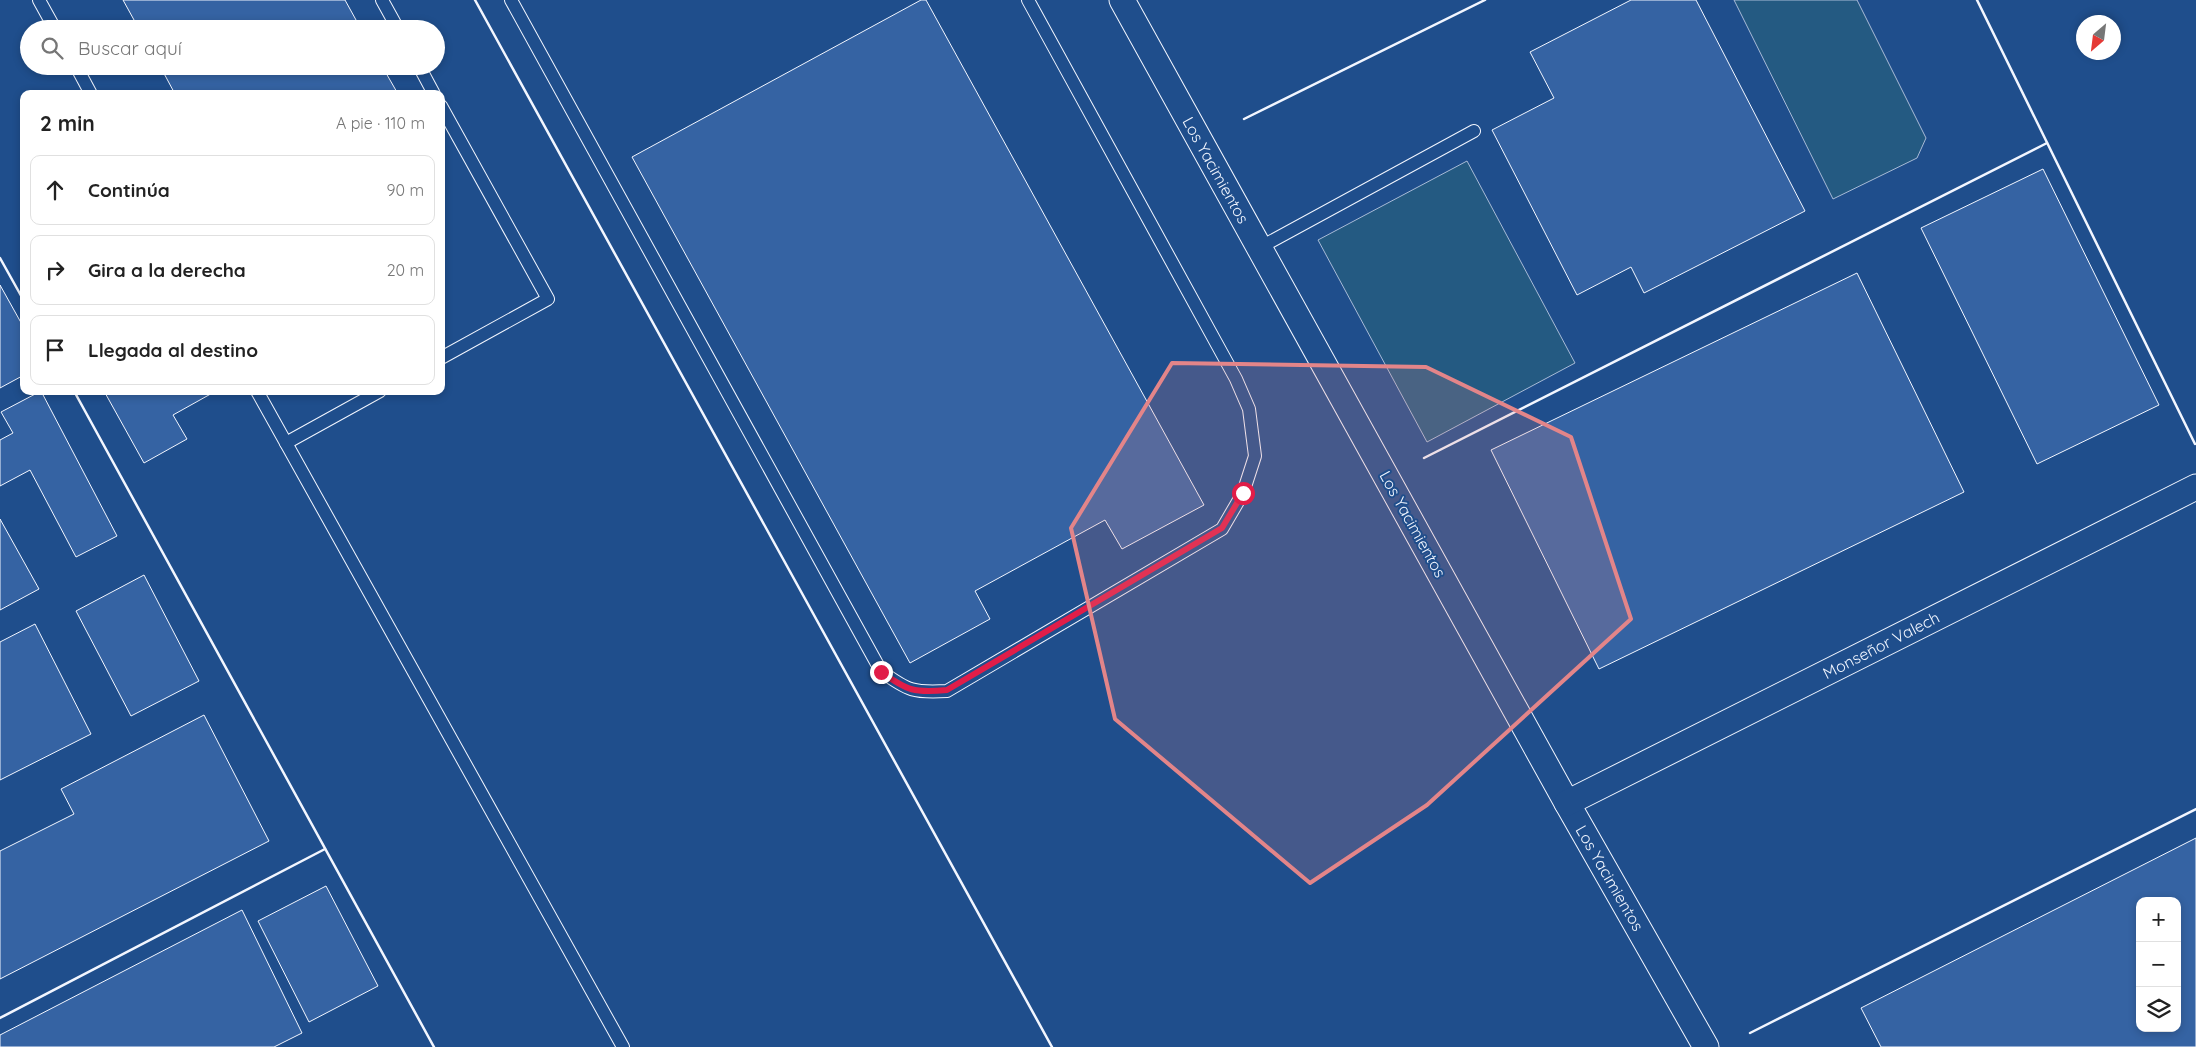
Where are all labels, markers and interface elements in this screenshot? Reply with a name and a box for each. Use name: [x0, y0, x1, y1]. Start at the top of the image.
north arrow: [2076, 15, 2121, 60]
search box: [20, 20, 445, 75]
icon: search: [38, 34, 66, 62]
text: Buscar aquí: [78, 36, 182, 60]
text: 2 min: [40, 110, 95, 136]
text: A pie · 110 m: [336, 113, 425, 133]
street label: Los Yacimientos: [1178, 113, 1254, 227]
icon: ahead: [41, 176, 69, 204]
text: Continúa: [88, 178, 170, 202]
text: 90 m: [387, 180, 424, 200]
icon: right: [41, 256, 69, 284]
text: Gira a la derecha: [88, 258, 246, 282]
text: 20 m: [387, 260, 424, 280]
icon: arrive: [41, 336, 69, 364]
text: Llegada al destino: [88, 338, 258, 362]
street label: Los Yacimientos: [1375, 467, 1451, 581]
route start: [1232, 482, 1255, 505]
street label: Monseñor Valech: [1819, 607, 1943, 683]
route end: [870, 661, 893, 684]
street label: Los Yacimientos: [1572, 822, 1648, 934]
map controls: [2136, 897, 2181, 1032]
button: +: [2136, 897, 2181, 942]
button: −: [2136, 942, 2181, 987]
button: layers: [2136, 987, 2181, 1032]

